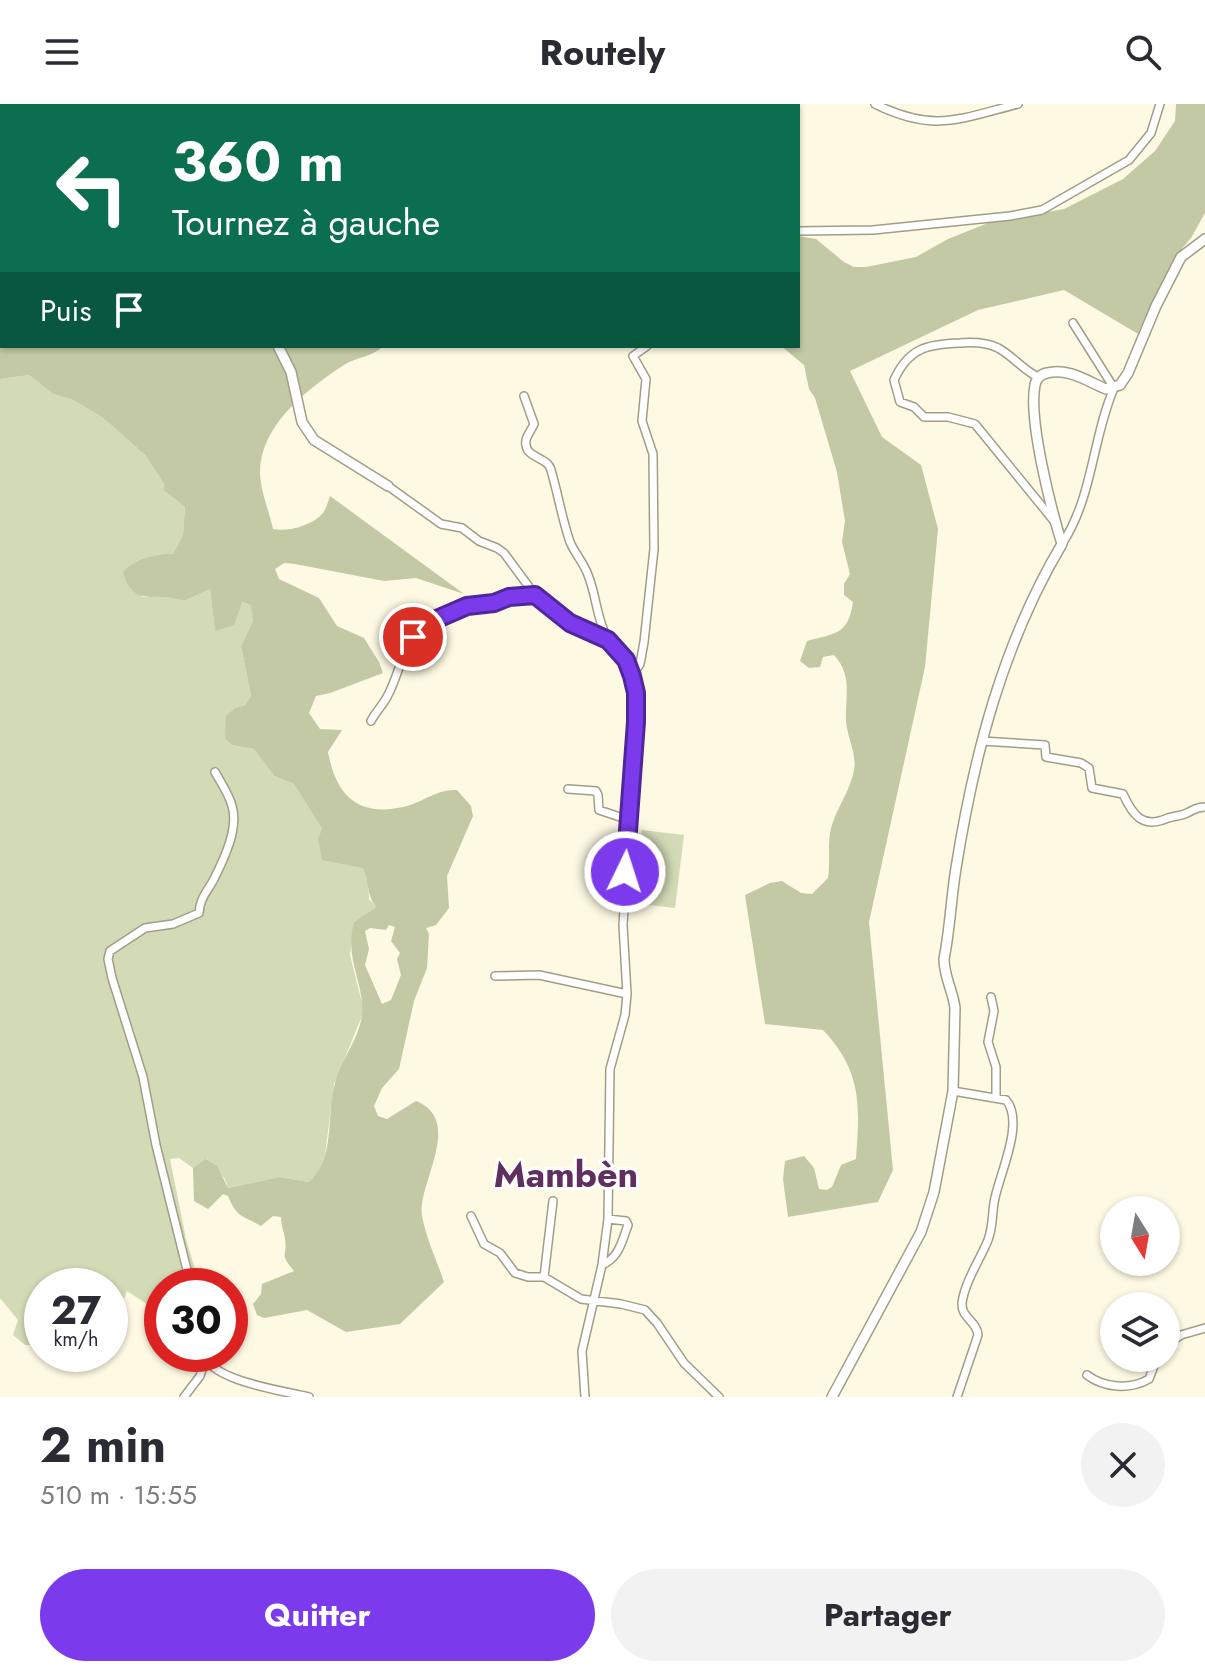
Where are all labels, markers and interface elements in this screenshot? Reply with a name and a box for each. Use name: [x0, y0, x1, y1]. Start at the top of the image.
text: Routely: [540, 26, 665, 78]
icon: menu: [40, 30, 84, 74]
icon: search: [1121, 30, 1165, 74]
text: 360 m: [172, 121, 344, 202]
icon: left: [40, 136, 144, 240]
text: Tournez à gauche: [172, 196, 440, 248]
icon: arrive: [107, 288, 151, 332]
text: Puis: [40, 289, 91, 332]
pin: [379, 603, 447, 671]
icon: arrive: [391, 615, 435, 659]
position arrow: [583, 830, 667, 914]
district label: Mambèn: [494, 1148, 638, 1200]
north arrow: [1100, 1196, 1180, 1276]
map controls: [1100, 1196, 1180, 1372]
speed limit sign: 30: [144, 1268, 248, 1372]
text: 27: [51, 1281, 101, 1339]
button: layers: [1100, 1292, 1180, 1372]
text: km/h: [53, 1325, 99, 1354]
text: 2 min: [40, 1411, 166, 1480]
button: close: [1081, 1423, 1165, 1507]
text: 510 m · 15:55: [40, 1476, 197, 1514]
button: Quitter: [40, 1569, 595, 1661]
button: Partager: [611, 1569, 1165, 1661]

